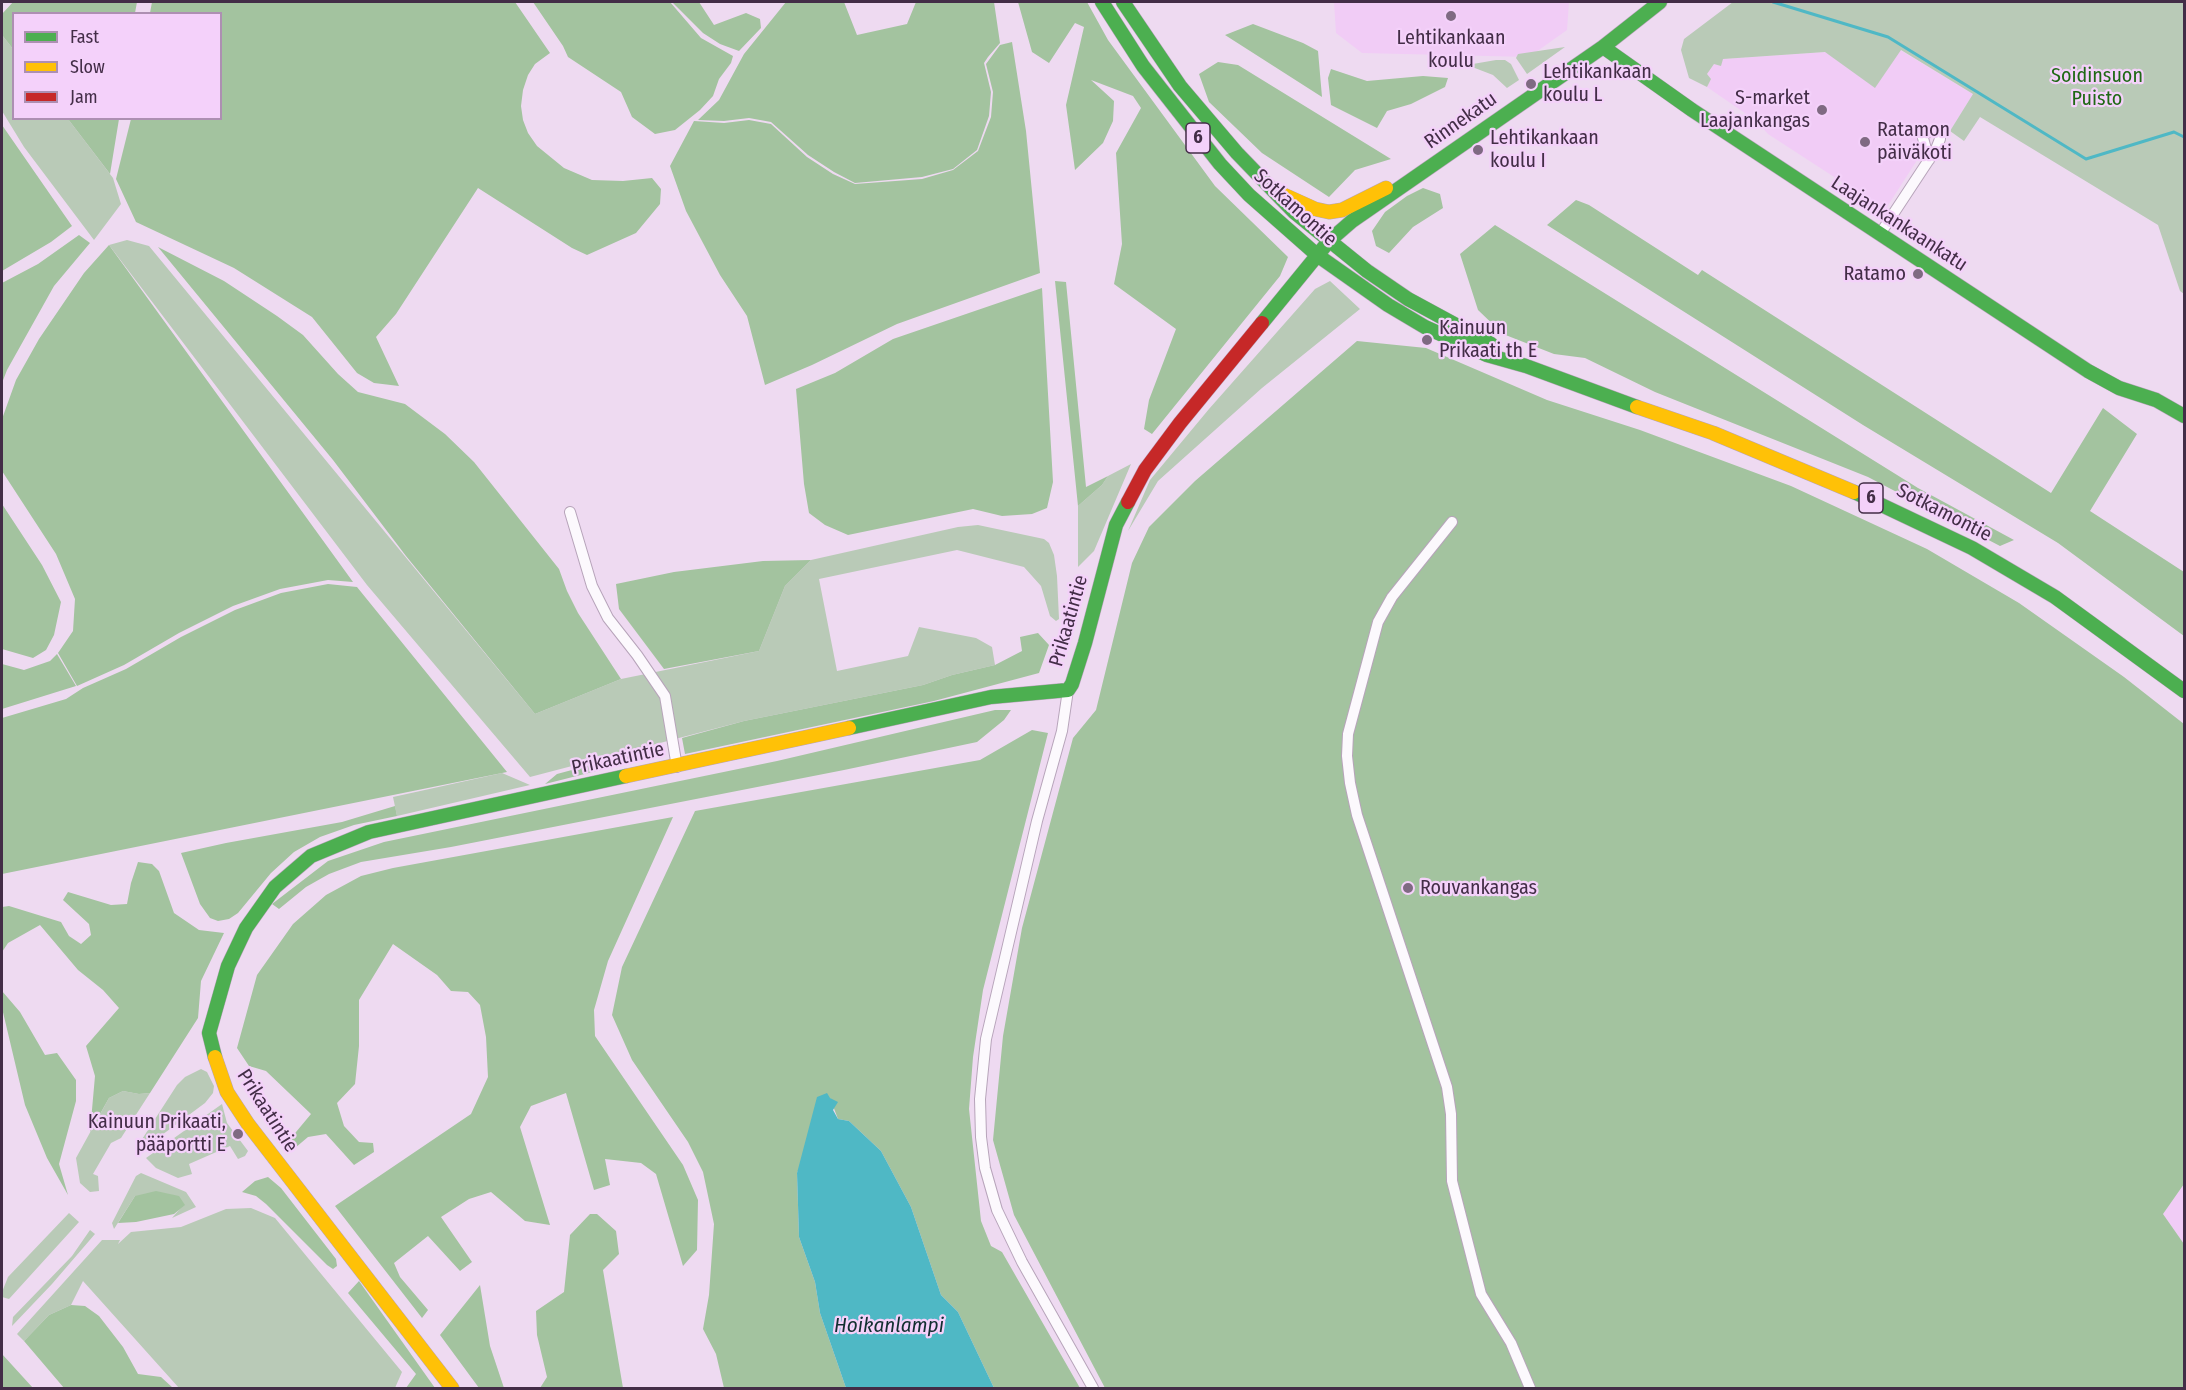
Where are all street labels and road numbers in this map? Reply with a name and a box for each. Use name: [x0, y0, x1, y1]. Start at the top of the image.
street label: Rinnekatu: [1420, 87, 1502, 155]
road number: 6: [1186, 123, 1210, 153]
street label: Sotkamontie: [1248, 164, 1342, 252]
street label: Laajankankaankatu: [1826, 171, 1972, 277]
street label: Sotkamontie: [1892, 479, 1996, 547]
road number: 6: [1859, 483, 1883, 513]
street label: Prikaatintie: [1044, 572, 1094, 670]
street label: Prikaatintie: [569, 737, 667, 781]
street label: Prikaatintie: [231, 1065, 303, 1157]

